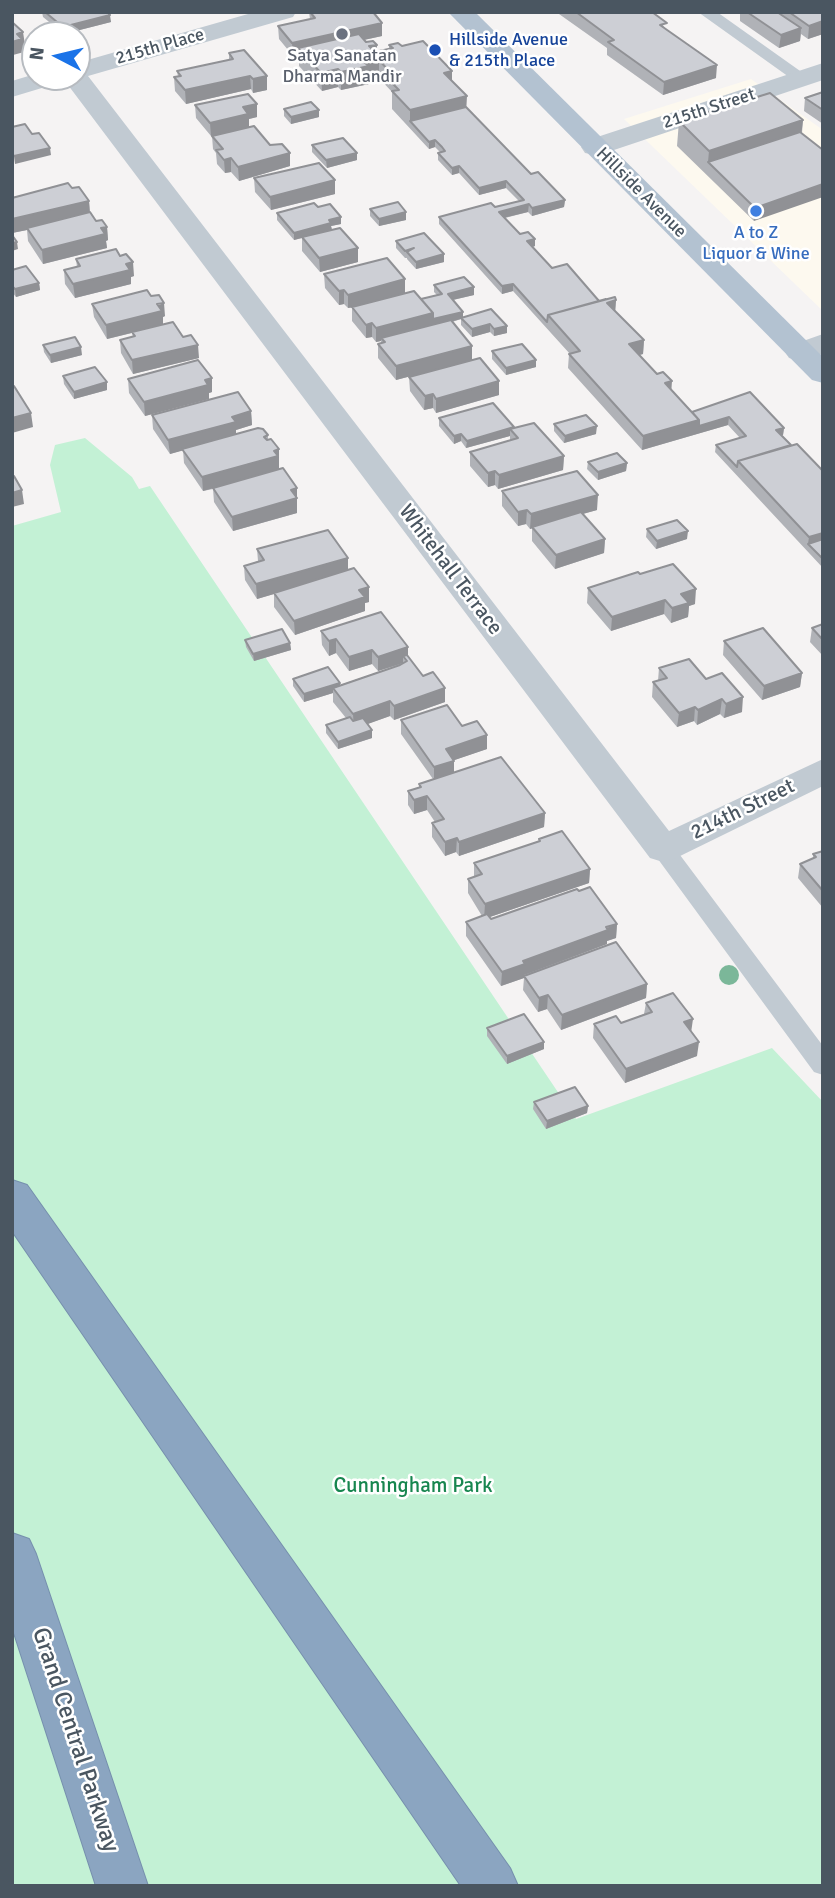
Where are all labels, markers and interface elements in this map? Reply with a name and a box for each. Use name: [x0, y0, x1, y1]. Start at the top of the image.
north arrow: [21, 21, 91, 91]
street label: 215th Place: [113, 24, 207, 70]
marker: Satya Sanatan Dharma Mandir: [334, 26, 350, 42]
place label: Hillside Avenue & 215th Place: [449, 29, 568, 72]
marker: Hillside Avenue & 215th Place: [427, 42, 443, 58]
place label: Satya Sanatan Dharma Mandir: [282, 45, 402, 88]
text: N: [24, 46, 50, 62]
street label: 215th Street: [660, 84, 758, 134]
street label: Hillside Avenue: [591, 143, 691, 243]
marker: A to Z Liquor & Wine: [748, 203, 764, 219]
place label: A to Z Liquor & Wine: [702, 222, 810, 264]
street label: Whitehall Terrace: [393, 500, 507, 640]
street label: 214th Street: [687, 774, 799, 846]
park label: Cunningham Park: [334, 1473, 492, 1499]
street label: Grand Central Parkway: [25, 1624, 125, 1856]

